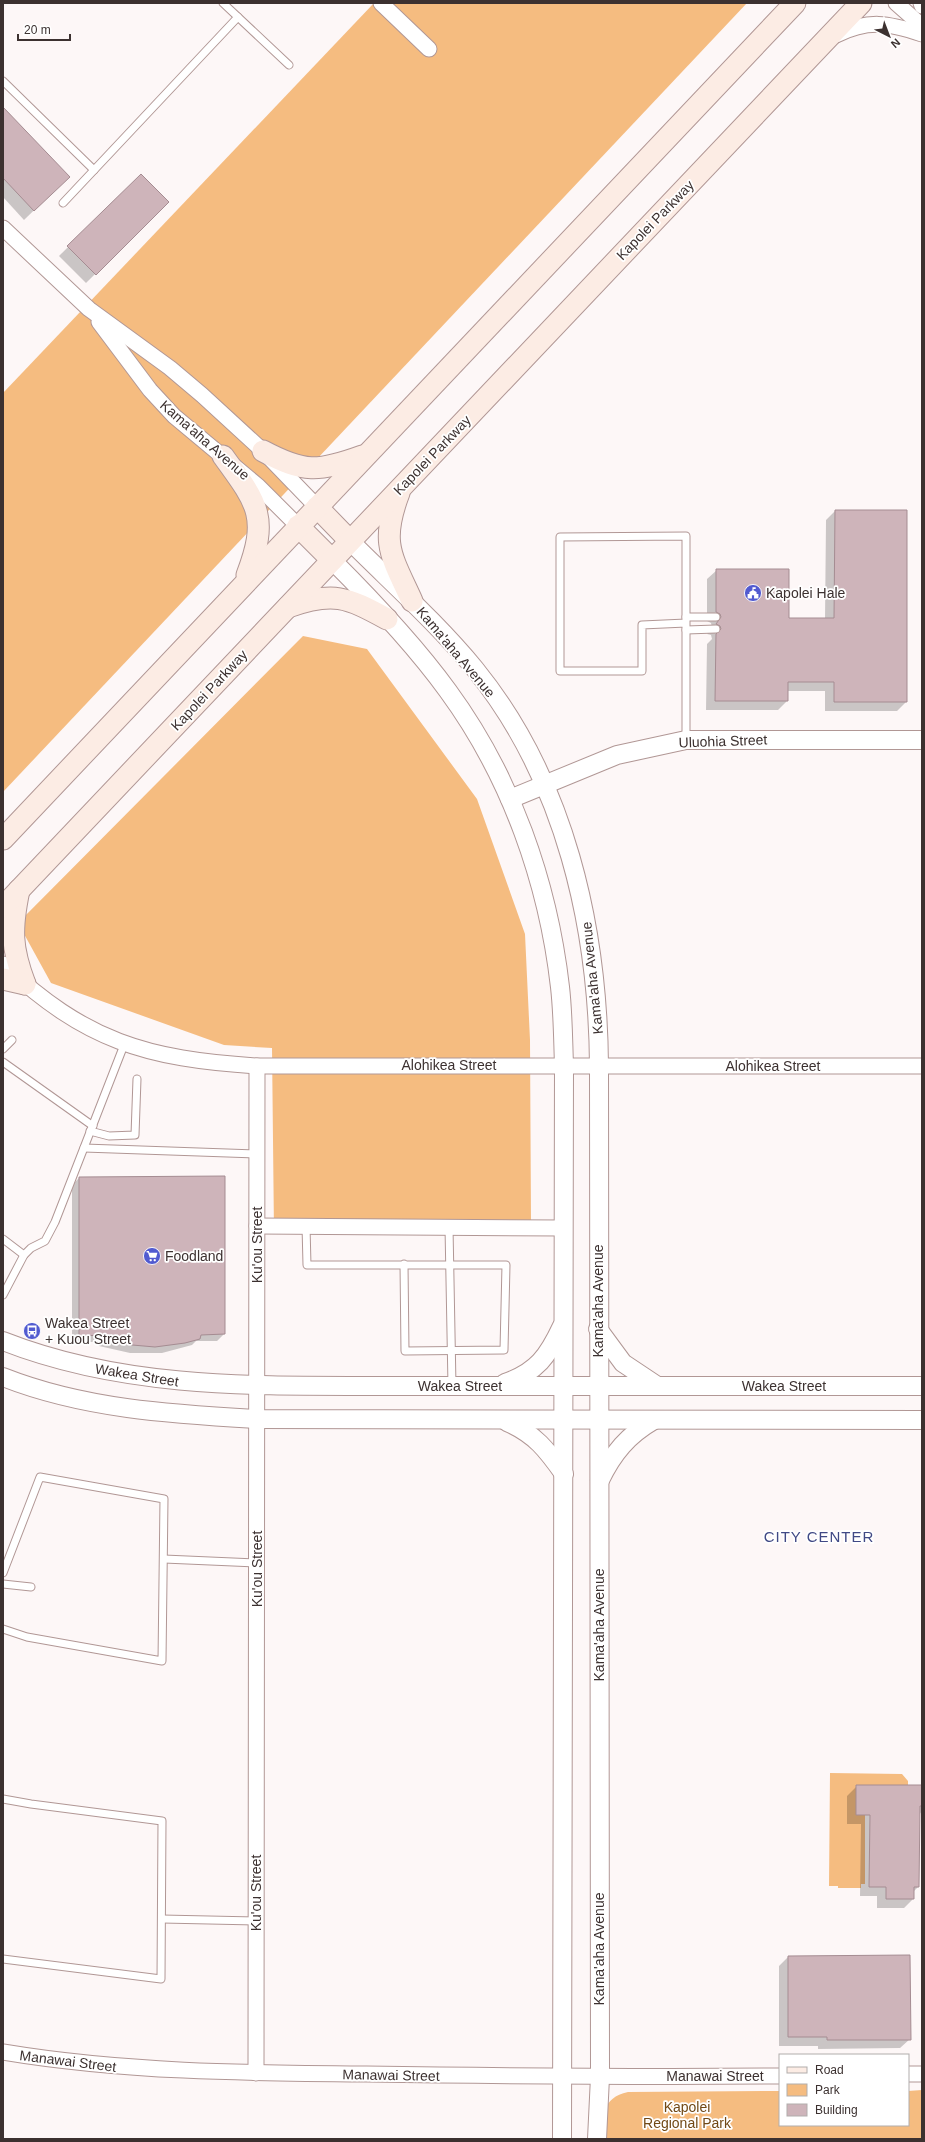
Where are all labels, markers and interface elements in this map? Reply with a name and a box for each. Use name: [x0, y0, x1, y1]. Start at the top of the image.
scale bar: [18, 16, 70, 42]
north arrow: [869, 16, 909, 56]
text: 20 m: [24, 23, 51, 37]
text: N: [889, 36, 903, 51]
street label: Kapolei Parkway: [613, 177, 697, 263]
street label: Kama'aha Avenue: [157, 397, 253, 483]
street label: Kapolei Parkway: [390, 412, 474, 498]
public building icon: Kapolei Hale: [743, 583, 763, 603]
place label: Kapolei Hale: [766, 585, 846, 601]
street label: Kama'aha Avenue: [414, 604, 499, 701]
street label: Kapolei Parkway: [168, 646, 250, 734]
street label: Uluohia Street: [678, 731, 768, 751]
street label: Kama'aha Avenue: [578, 921, 606, 1035]
street label: Alohikea Street: [402, 1057, 497, 1073]
street label: Alohikea Street: [726, 1058, 821, 1074]
street label: Ku'ou Street: [249, 1207, 265, 1283]
street label: Kama'aha Avenue: [590, 1244, 606, 1357]
supermarket icon: Foodland: [142, 1246, 162, 1266]
place label: Foodland: [165, 1248, 223, 1264]
place label: Wakea Street + Kuou Street: [45, 1315, 131, 1347]
bus stop icon: Wakea Street + Kuou Street: [22, 1321, 42, 1341]
street label: Wakea Street: [94, 1361, 180, 1390]
street label: Wakea Street: [418, 1378, 502, 1394]
street label: Wakea Street: [742, 1378, 826, 1394]
district label: CITY CENTER: [764, 1528, 874, 1545]
street label: Ku'ou Street: [249, 1531, 265, 1607]
street label: Kama'aha Avenue: [591, 1568, 607, 1681]
street label: Ku'ou Street: [248, 1855, 264, 1931]
street label: Kama'aha Avenue: [591, 1892, 607, 2005]
street label: Manawai Street: [19, 2047, 117, 2075]
legend: [779, 2054, 909, 2126]
text: Road: [815, 2063, 844, 2077]
street label: Manawai Street: [342, 2066, 440, 2084]
street label: Manawai Street: [666, 2068, 764, 2084]
text: Park: [815, 2083, 841, 2097]
park label: Kapolei Regional Park: [643, 2099, 732, 2131]
text: Building: [815, 2103, 858, 2117]

